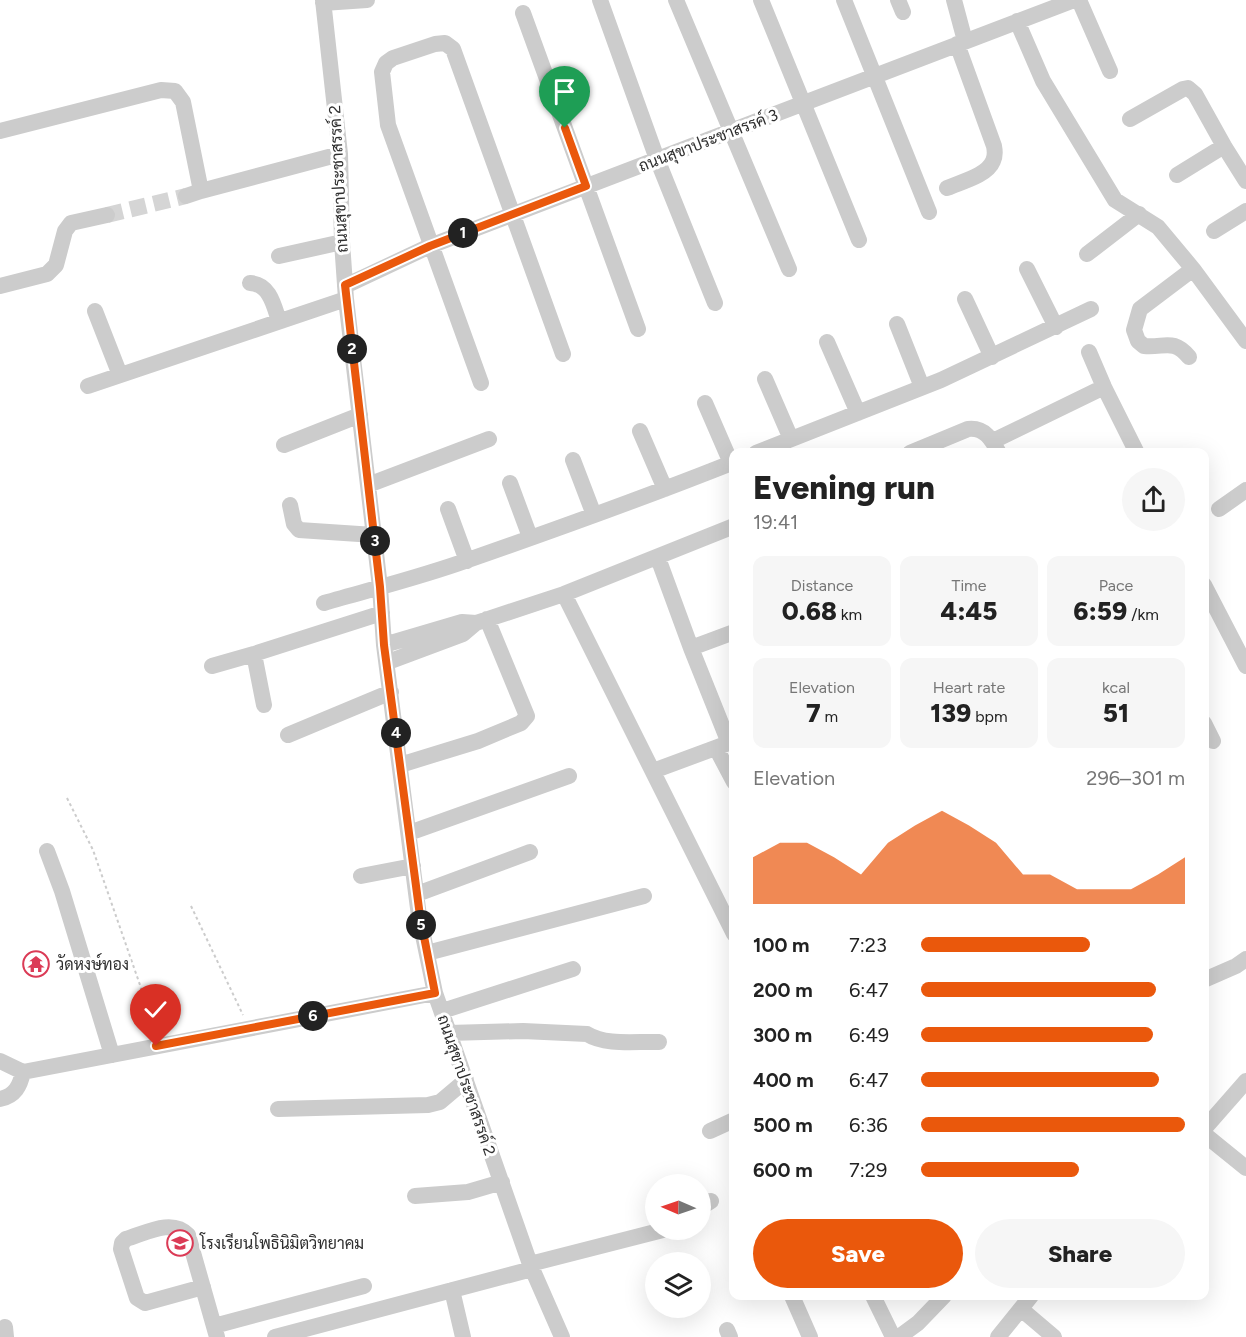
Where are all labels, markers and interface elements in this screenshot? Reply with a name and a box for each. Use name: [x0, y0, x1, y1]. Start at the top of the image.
pin: [539, 66, 590, 128]
icon: arrive: [548, 75, 581, 108]
street label: ถนนสุขาประชาสรรค์ 3: [635, 102, 781, 178]
street label: ถนนสุขาประชาสรรค์ 2: [322, 105, 354, 253]
pin: 1: [448, 218, 478, 248]
text: 1: [460, 223, 466, 242]
pin: 2: [337, 334, 367, 364]
text: 2: [347, 339, 357, 358]
text: Evening run: [753, 468, 935, 507]
button: share: [1122, 468, 1185, 531]
text: 19:41: [753, 510, 798, 534]
pin: 3: [360, 526, 390, 556]
text: 3: [371, 531, 379, 550]
text: Distance: [791, 576, 853, 595]
text: Time: [952, 576, 986, 595]
text: Pace: [1099, 576, 1133, 595]
text: 0.68: [782, 595, 837, 627]
text: 4:45: [941, 595, 997, 627]
text: 6:59: [1073, 595, 1127, 627]
text: km: [837, 605, 862, 624]
text: /km: [1127, 605, 1159, 624]
text: Elevation: [789, 678, 855, 697]
text: Heart rate: [933, 678, 1005, 697]
text: kcal: [1102, 678, 1130, 697]
text: 7: [806, 697, 821, 729]
text: 139: [930, 697, 971, 729]
text: 51: [1103, 697, 1129, 729]
text: m: [821, 707, 838, 726]
text: bpm: [971, 707, 1008, 726]
pin: 4: [381, 718, 411, 748]
text: 4: [391, 723, 401, 742]
text: Elevation: [753, 766, 835, 790]
text: 296–301 m: [1086, 766, 1185, 790]
pin: 5: [406, 910, 436, 940]
text: 5: [416, 915, 426, 934]
text: 100 m: [753, 933, 810, 957]
text: 7:23: [849, 933, 887, 957]
temple icon: วัดหงษ์ทอง: [21, 949, 51, 979]
place label: วัดหงษ์ทอง: [56, 952, 129, 974]
text: 200 m: [753, 978, 813, 1002]
text: 6:47: [849, 978, 889, 1002]
pin: [130, 984, 181, 1046]
icon: check: [139, 993, 172, 1026]
pin: 6: [298, 1001, 328, 1031]
text: 6: [308, 1006, 318, 1025]
street label: ถนนสุขาประชาสรรค์ 2: [432, 1011, 502, 1159]
text: 300 m: [753, 1023, 812, 1047]
text: 6:49: [849, 1023, 889, 1047]
text: 400 m: [753, 1068, 814, 1092]
text: 6:47: [849, 1068, 889, 1092]
text: 500 m: [753, 1113, 813, 1137]
text: 6:36: [849, 1113, 888, 1137]
text: 600 m: [753, 1158, 813, 1182]
text: 7:29: [849, 1158, 887, 1182]
north arrow: [645, 1174, 711, 1240]
map controls: [645, 1174, 711, 1318]
button: Save: [753, 1219, 963, 1288]
button: Share: [975, 1219, 1185, 1288]
school or university icon: โรงเรียนโพธินิมิตวิทยาคม: [165, 1228, 195, 1258]
place label: โรงเรียนโพธินิมิตวิทยาคม: [199, 1232, 364, 1253]
button: layers: [645, 1252, 711, 1318]

